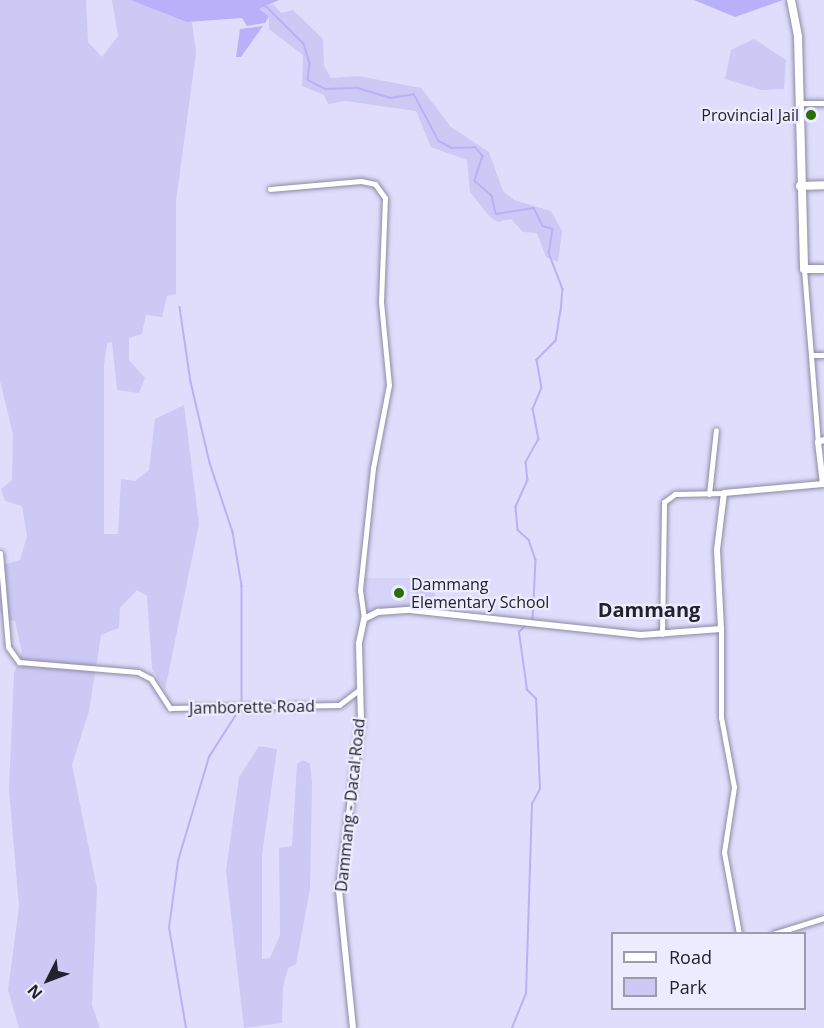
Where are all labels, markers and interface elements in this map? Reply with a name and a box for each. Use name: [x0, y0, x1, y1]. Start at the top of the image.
place label: Provincial Jail: [701, 105, 799, 125]
marker: Provincial Jail: [804, 108, 818, 122]
place label: Dammang Elementary School: [411, 574, 549, 612]
marker: Dammang Elementary School: [392, 586, 406, 600]
district label: Dammang: [598, 597, 700, 621]
street label: Jamborette Road: [189, 696, 315, 718]
street label: Dammang - Dacal Road: [331, 717, 369, 893]
legend: [611, 932, 806, 1010]
text: Road: [669, 945, 712, 969]
north arrow: [18, 950, 78, 1010]
text: Park: [669, 975, 707, 999]
text: N: [22, 980, 47, 1004]

